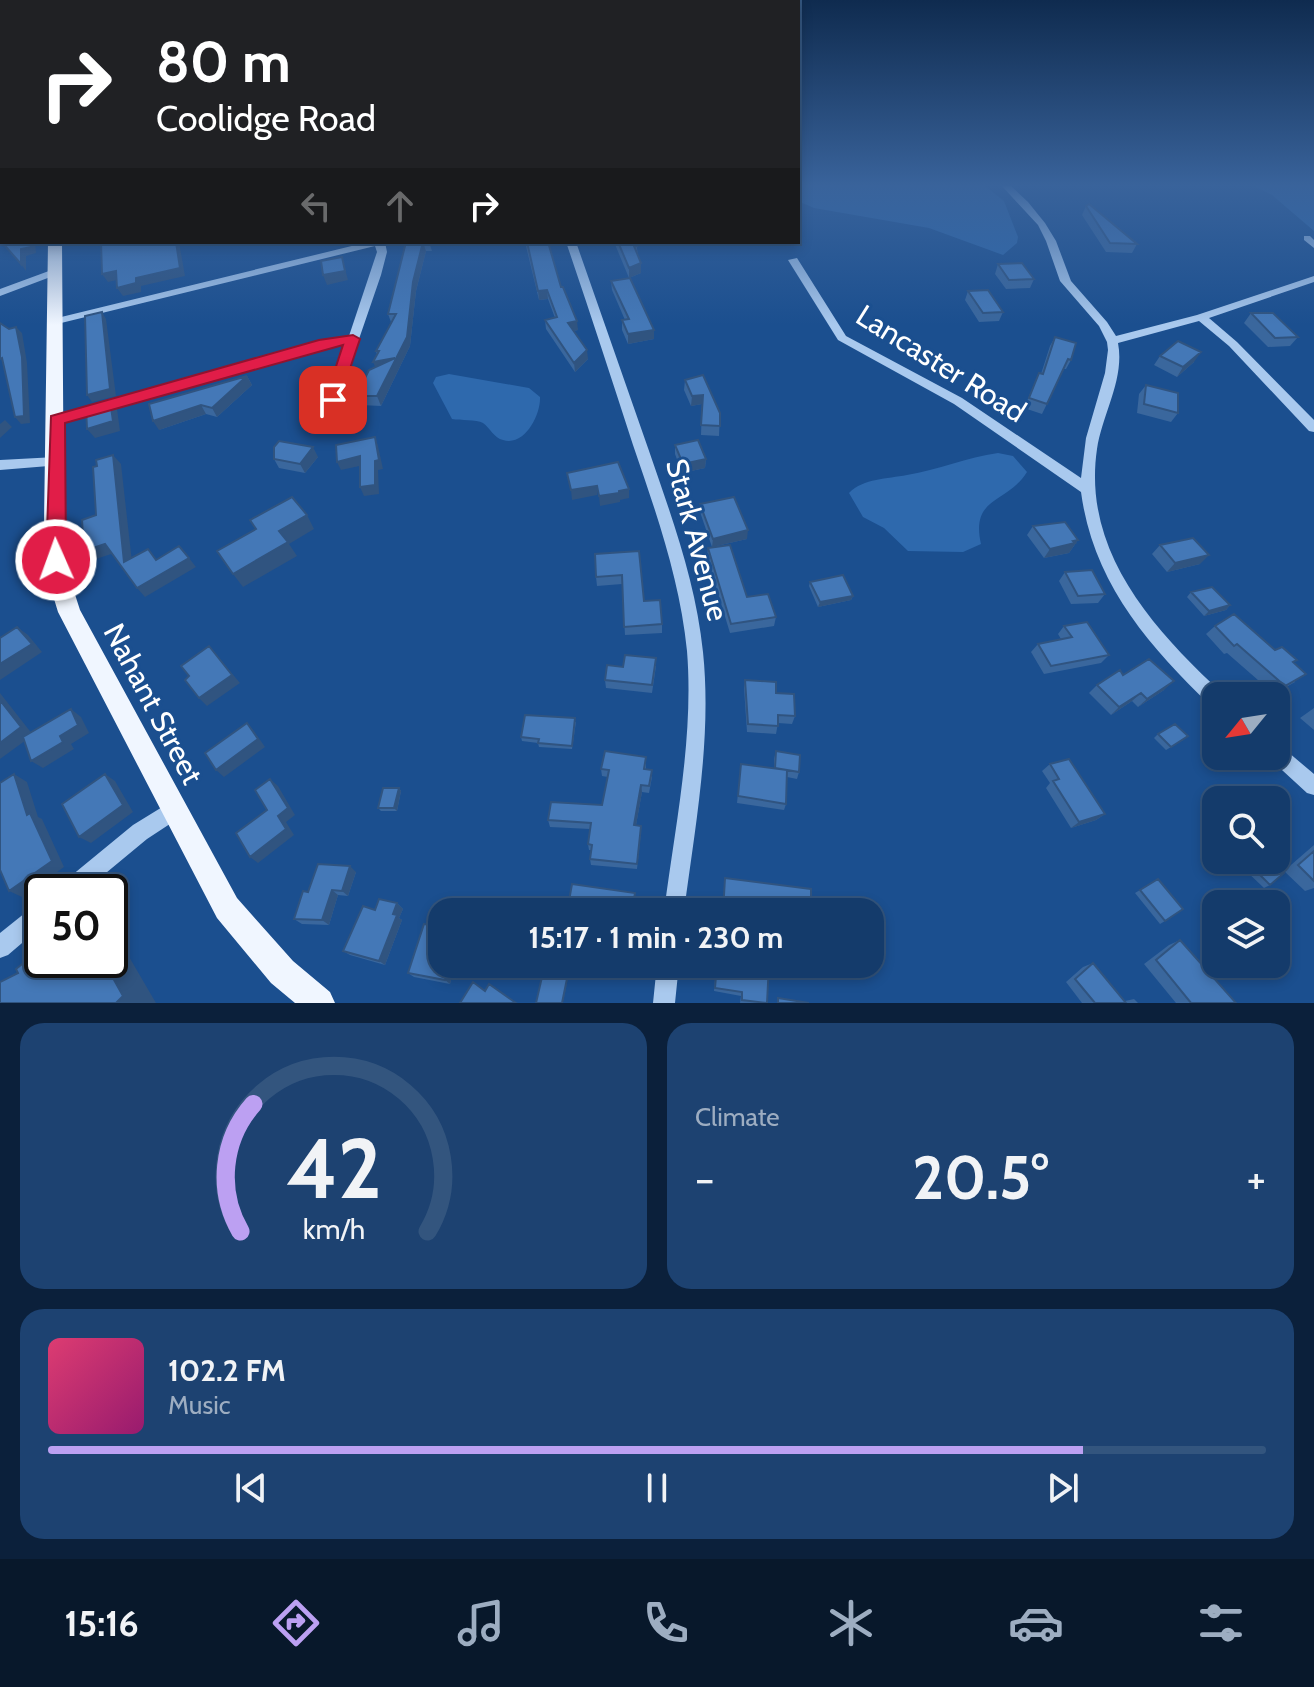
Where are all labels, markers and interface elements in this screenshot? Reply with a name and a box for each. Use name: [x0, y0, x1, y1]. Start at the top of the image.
text: 80 m: [156, 28, 291, 96]
icon: right: [24, 32, 128, 136]
text: Coolidge Road: [156, 96, 376, 140]
icon: left: [294, 184, 338, 228]
icon: ahead: [378, 184, 422, 228]
icon: right: [462, 184, 506, 228]
street label: Lancaster Road: [849, 297, 1033, 430]
pin: [299, 366, 367, 434]
icon: arrive: [311, 378, 355, 422]
street label: Stark Avenue: [658, 455, 737, 625]
position arrow: [14, 518, 98, 602]
street label: Nahant Street: [96, 617, 211, 790]
north arrow: [1202, 682, 1290, 770]
map controls: [1202, 682, 1290, 978]
button: search: [1202, 786, 1290, 874]
speed limit sign: 50: [24, 874, 128, 978]
button: layers: [1202, 890, 1290, 978]
text: 15:17 · 1 min · 230 m: [529, 919, 783, 956]
text: Climate: [695, 1101, 780, 1133]
text: 42: [286, 1118, 381, 1219]
text: 20.5°: [912, 1141, 1049, 1214]
text: −: [695, 1152, 714, 1205]
text: +: [1247, 1152, 1266, 1205]
text: km/h: [302, 1211, 365, 1246]
text: 102.2 FM: [168, 1352, 286, 1389]
text: Music: [168, 1389, 231, 1421]
icon: previous: [229, 1466, 273, 1510]
icon: pause: [635, 1466, 679, 1510]
icon: next: [1041, 1466, 1085, 1510]
icon: directions: [268, 1595, 324, 1651]
icon: music: [453, 1595, 509, 1651]
icon: phone: [638, 1595, 694, 1651]
icon: climate: [823, 1595, 879, 1651]
icon: car: [1008, 1595, 1064, 1651]
icon: filters: [1193, 1595, 1249, 1651]
text: 15:16: [65, 1601, 139, 1645]

